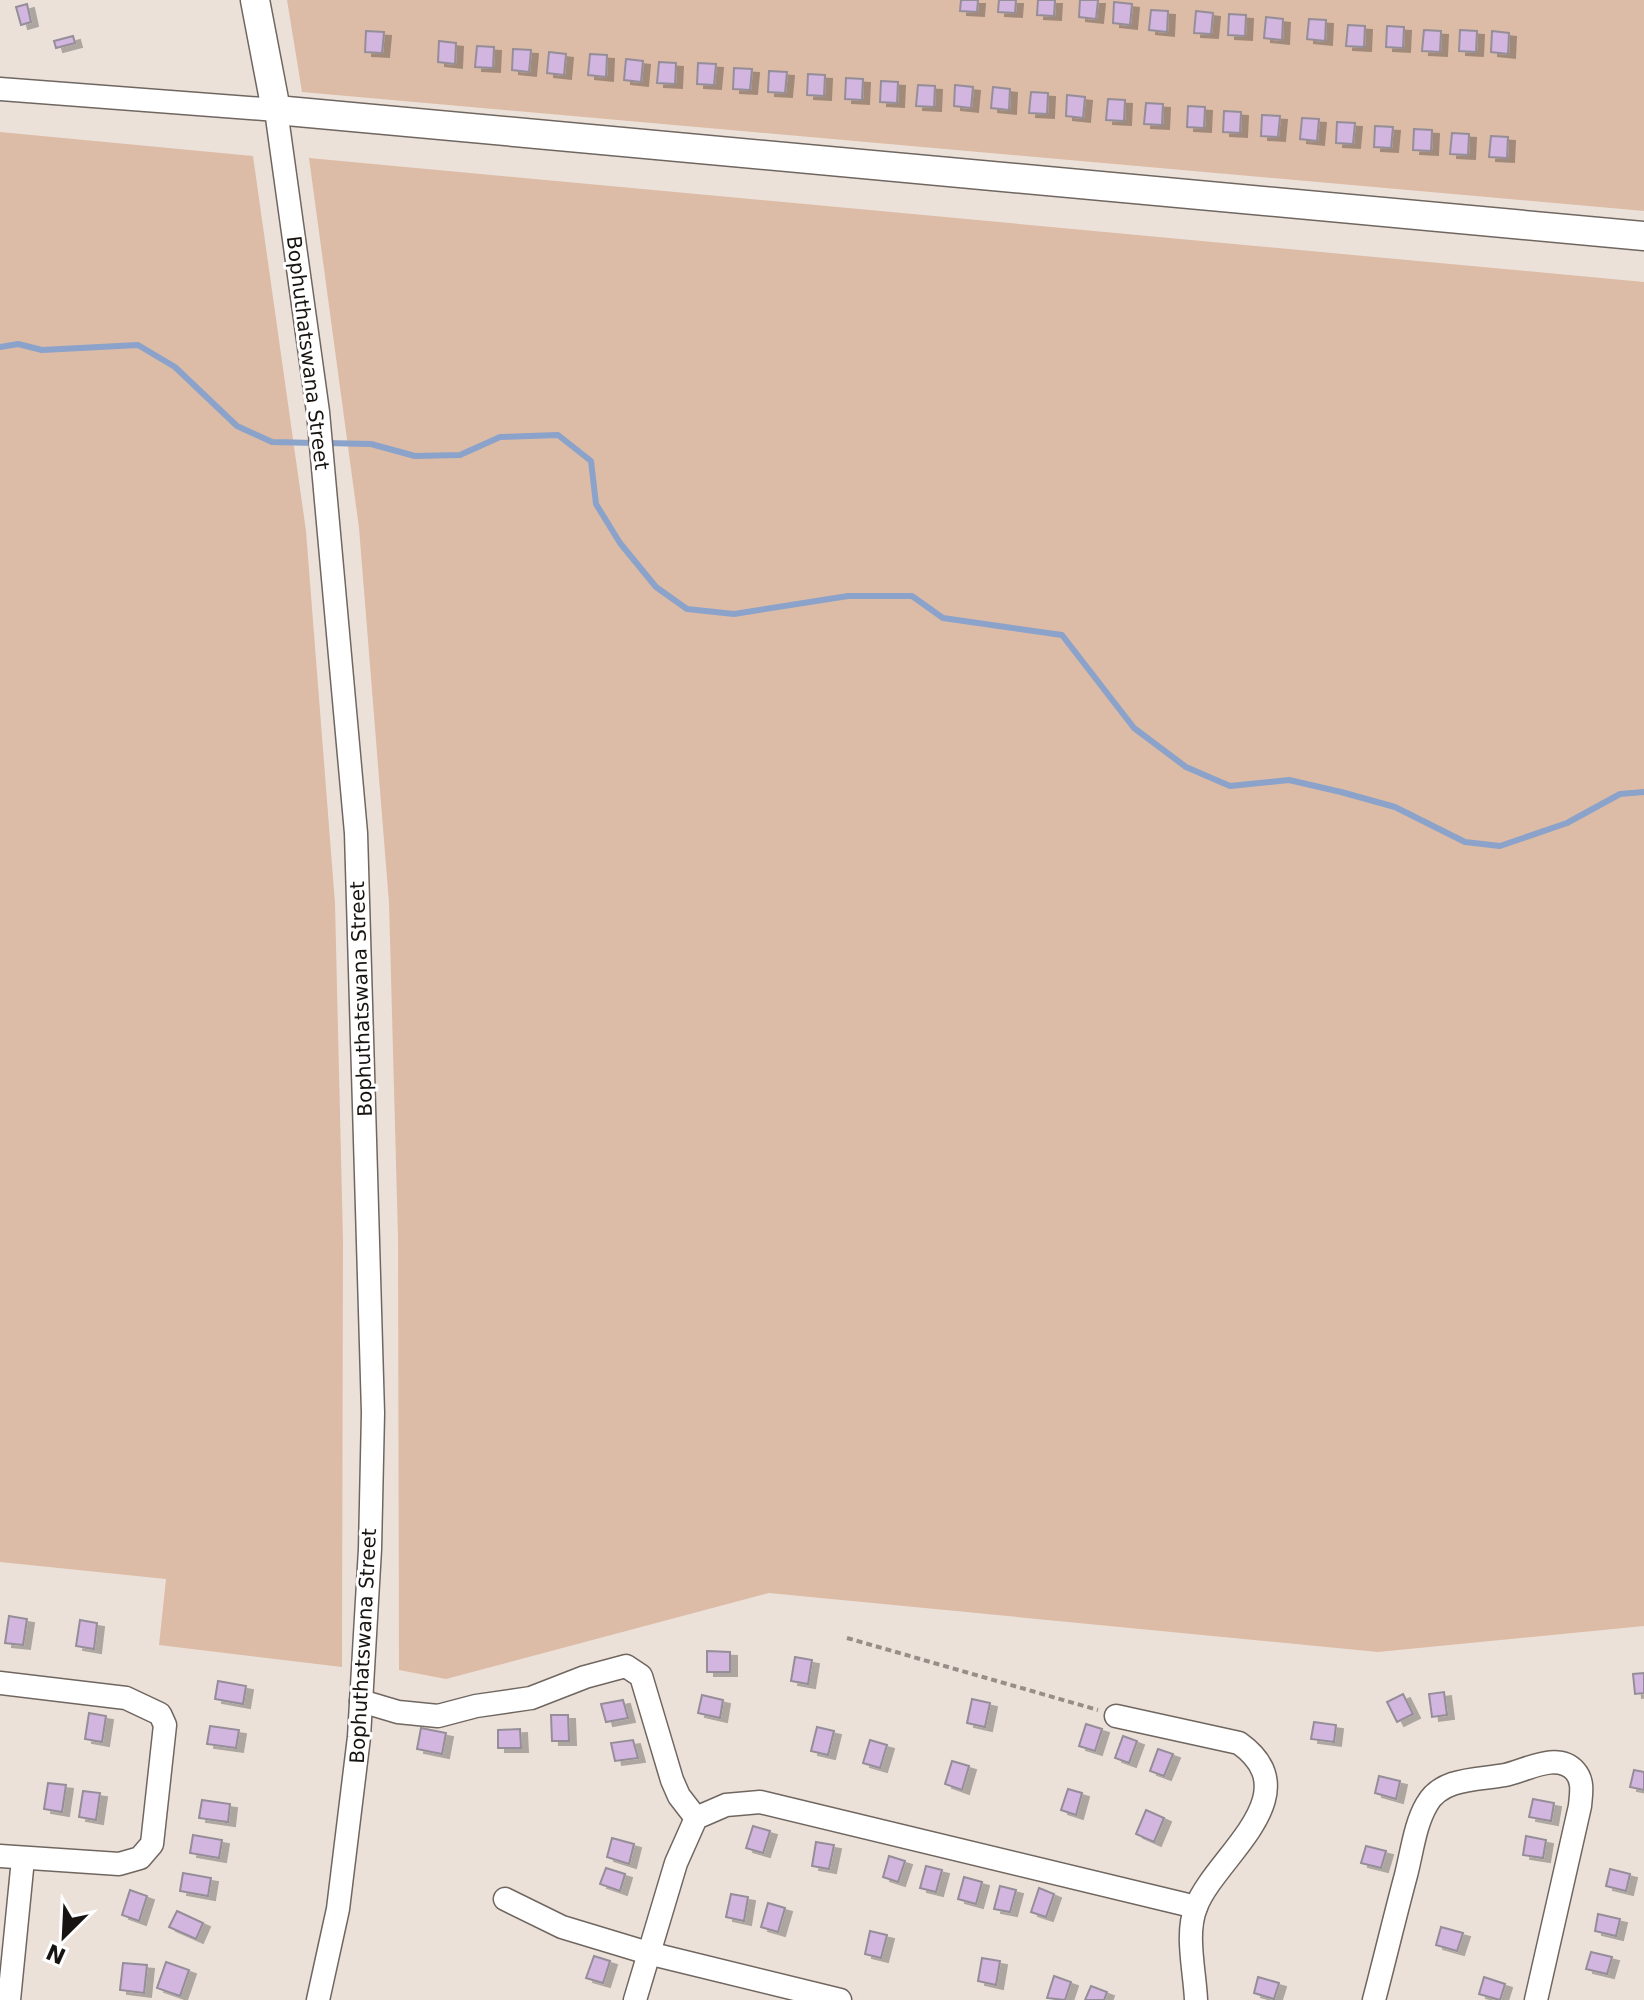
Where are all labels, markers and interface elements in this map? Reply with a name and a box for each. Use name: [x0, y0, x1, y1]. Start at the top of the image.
street label: Bophuthatswana Street: [282, 235, 334, 472]
street label: Bophuthatswana Street: [345, 881, 377, 1117]
street label: Bophuthatswana Street: [345, 1528, 381, 1764]
north arrow: [24, 1896, 104, 1976]
text: N: [43, 1939, 70, 1969]

